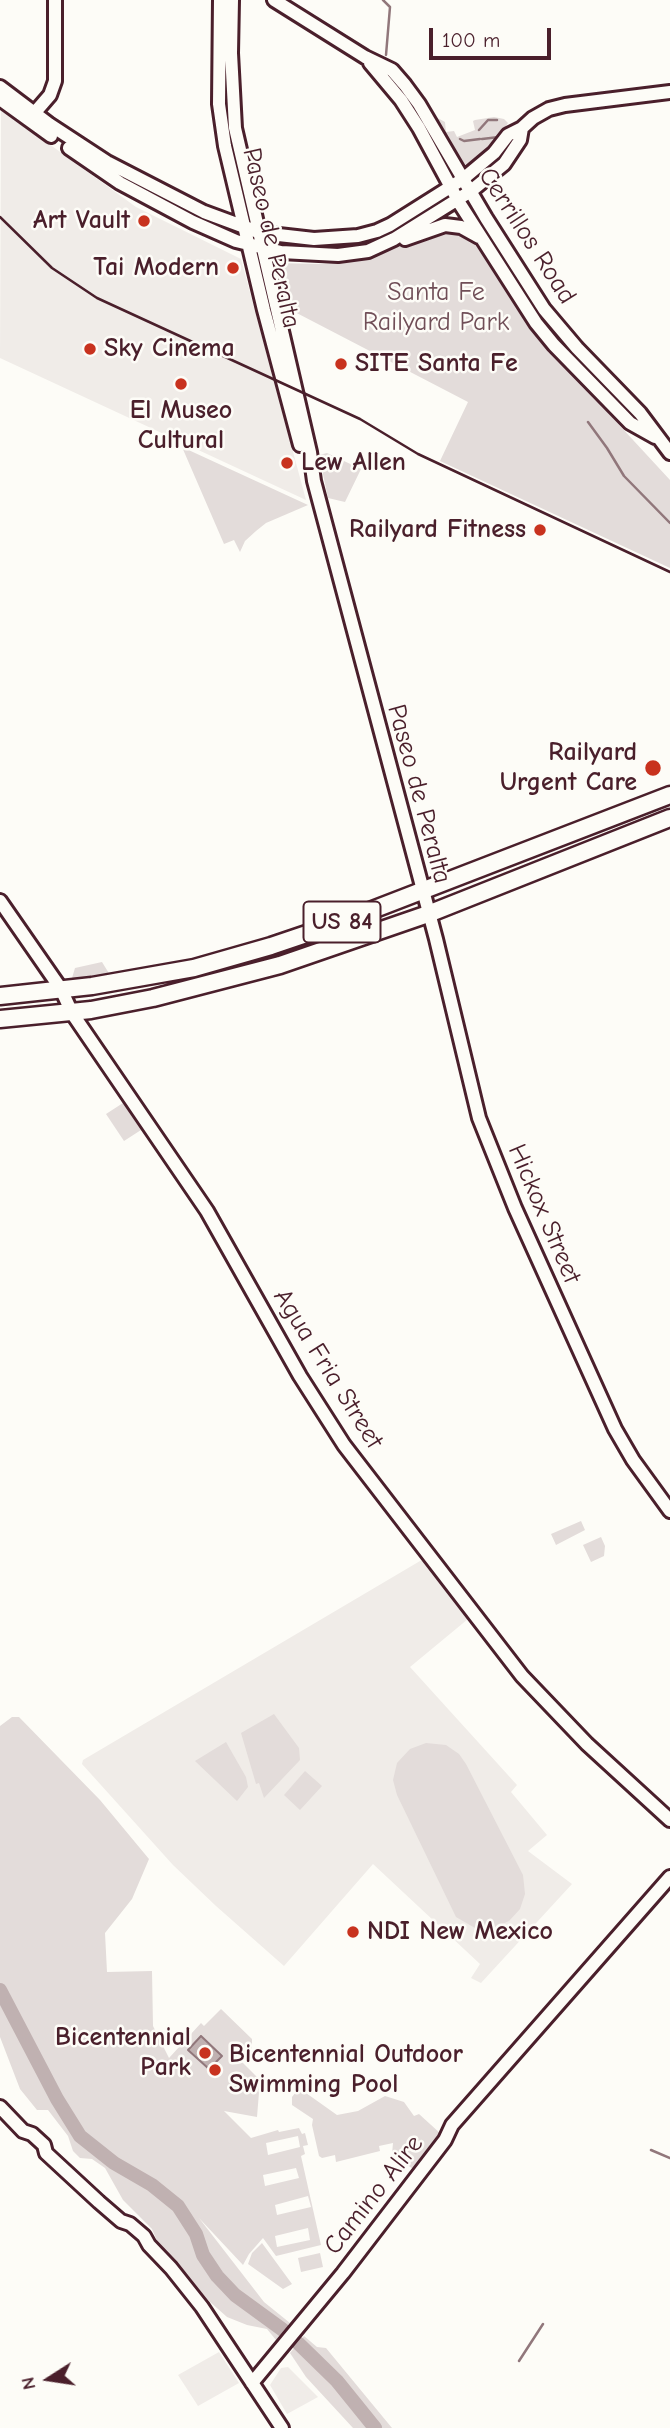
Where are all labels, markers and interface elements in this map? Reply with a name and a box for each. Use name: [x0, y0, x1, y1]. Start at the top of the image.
scale bar: [432, 14, 554, 58]
text: 100 m: [442, 28, 500, 52]
street label: Paseo de Peralta: [235, 145, 307, 331]
street label: Cerrillos Road: [471, 162, 583, 310]
place label: Art Vault: [33, 205, 130, 237]
marker: Art Vault: [136, 213, 152, 229]
place label: Tai Modern: [93, 252, 219, 284]
marker: Tai Modern: [225, 260, 241, 276]
park label: Santa Fe Railyard Park: [363, 277, 509, 338]
place label: Sky Cinema: [104, 333, 235, 365]
marker: Sky Cinema: [82, 341, 98, 357]
place label: SITE Santa Fe: [355, 348, 518, 380]
marker: SITE Santa Fe: [333, 356, 349, 372]
marker: El Museo Cultural: [173, 376, 189, 392]
place label: El Museo Cultural: [130, 395, 232, 457]
place label: Lew Allen: [301, 447, 406, 479]
marker: Lew Allen: [279, 455, 295, 471]
place label: Railyard Fitness: [349, 514, 526, 546]
marker: Railyard Fitness: [532, 522, 548, 538]
street label: Paseo de Peralta: [380, 701, 458, 887]
place label: Railyard Urgent Care: [500, 737, 637, 798]
marker: Railyard Urgent Care: [643, 758, 663, 778]
road number: US 84: [304, 902, 380, 942]
street label: Hickox Street: [501, 1140, 587, 1288]
street label: Agua Fria Street: [266, 1283, 390, 1455]
place label: NDI New Mexico: [367, 1916, 553, 1948]
marker: NDI New Mexico: [345, 1924, 361, 1940]
place label: Bicentennial Park: [55, 2022, 191, 2084]
place label: Bicentennial Outdoor Swimming Pool: [229, 2039, 463, 2100]
marker: Bicentennial Park: [197, 2045, 213, 2061]
marker: Bicentennial Outdoor Swimming Pool: [207, 2062, 223, 2078]
street label: Camino Alire: [318, 2129, 430, 2261]
north arrow: [14, 2344, 84, 2414]
text: N: [16, 2375, 41, 2392]

